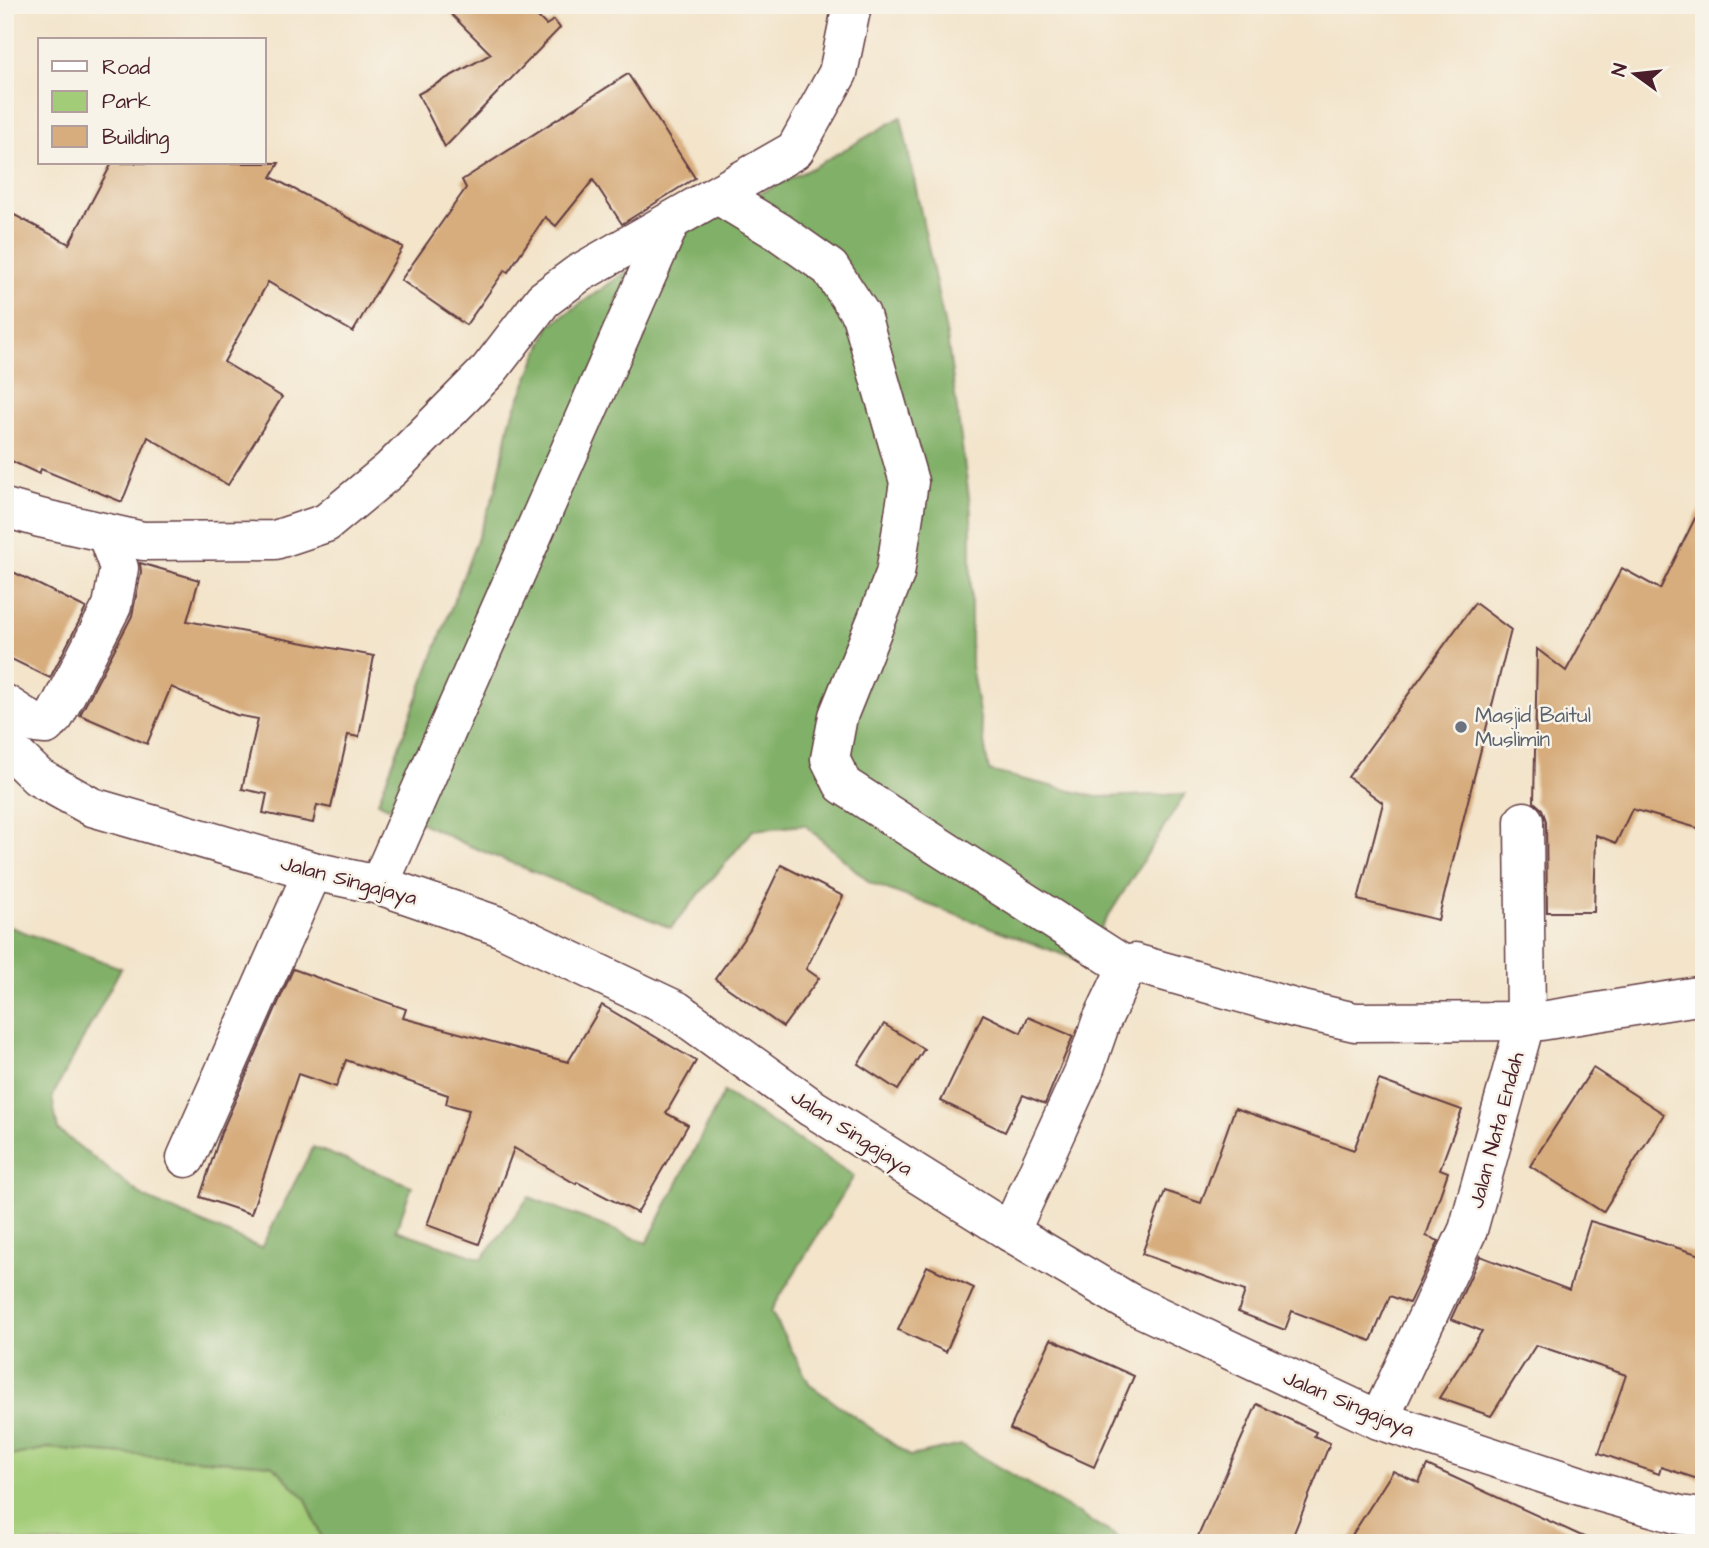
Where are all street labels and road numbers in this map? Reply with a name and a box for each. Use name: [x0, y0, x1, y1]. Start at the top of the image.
street label: Jalan Singajaya: [277, 848, 421, 915]
street label: Jalan Nata Endah: [1462, 1048, 1531, 1212]
street label: Jalan Singajaya: [784, 1082, 919, 1185]
street label: Jalan Singajaya: [1278, 1363, 1419, 1446]

